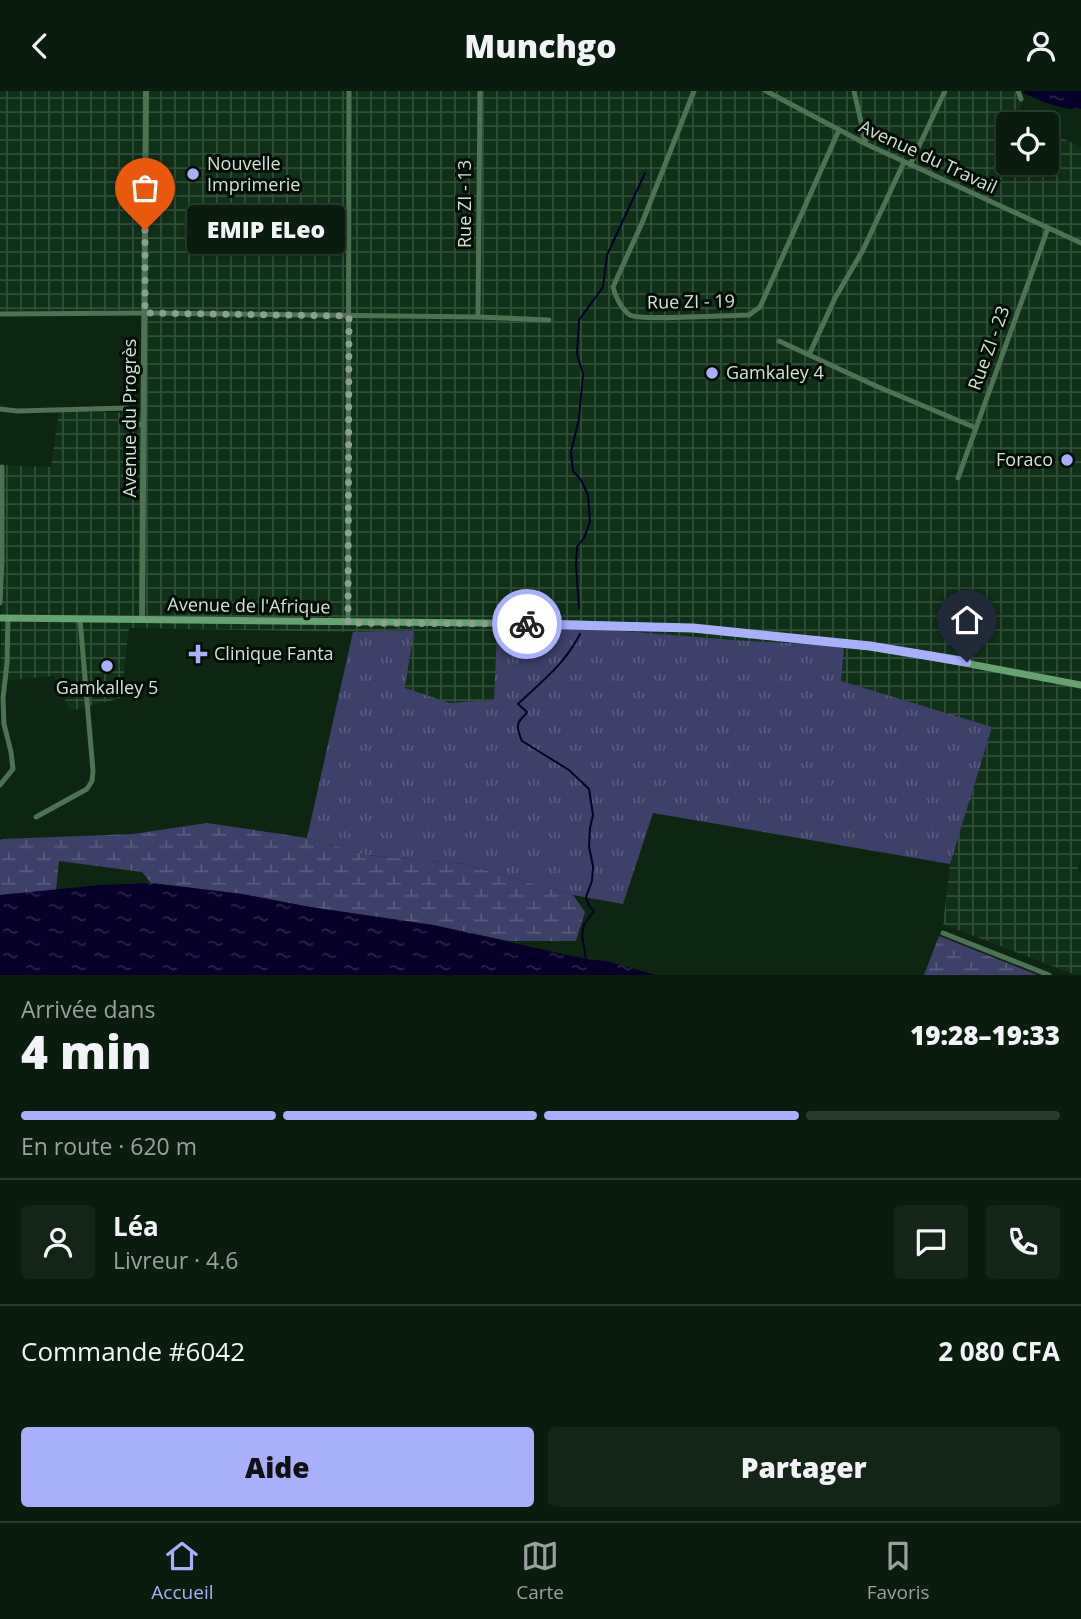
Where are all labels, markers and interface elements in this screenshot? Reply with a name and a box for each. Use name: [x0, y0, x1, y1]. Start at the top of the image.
text: Munchgo: [464, 24, 617, 67]
icon: back: [21, 27, 59, 65]
icon: person: [1022, 27, 1060, 65]
map controls: [996, 112, 1059, 175]
button: locate: [996, 112, 1059, 175]
street label: Avenue du Travail: [856, 114, 1001, 199]
place label: Nouvelle Imprimerie: [207, 151, 300, 196]
pin: [115, 158, 175, 230]
street label: Rue ZI - 13: [452, 160, 476, 248]
marker: Nouvelle Imprimerie: [185, 166, 201, 182]
icon: bag: [126, 169, 164, 207]
callout: EMIP ELeo: [187, 205, 344, 255]
text: EMIP ELeo: [207, 213, 325, 245]
street label: Rue ZI - 19: [647, 288, 735, 314]
street label: Rue ZI - 23: [962, 302, 1014, 393]
street label: Avenue du Progrès: [117, 339, 141, 497]
place label: Gamkaley 4: [726, 360, 824, 384]
marker: Gamkaley 4: [704, 365, 720, 381]
place label: Foraco: [996, 447, 1053, 471]
marker: Foraco: [1059, 452, 1075, 468]
courier: [492, 589, 562, 659]
pin: [937, 590, 997, 662]
street label: Avenue de l'Afrique: [167, 592, 331, 618]
icon: home: [948, 601, 986, 639]
icon: bike: [508, 605, 546, 643]
place label: Clinique Fanta: [214, 641, 334, 665]
marker: Clinique Fanta: [188, 644, 208, 664]
marker: Gamkalley 5: [99, 658, 115, 674]
place label: Gamkalley 5: [56, 675, 158, 699]
text: Arrivée dans: [21, 993, 155, 1025]
text: 19:28–19:33: [910, 1017, 1060, 1053]
text: 4 min: [21, 1020, 152, 1082]
text: En route · 620 m: [21, 1130, 197, 1162]
button: person: [21, 1205, 95, 1279]
button: chat: [894, 1205, 968, 1279]
button: phone: [986, 1205, 1060, 1279]
text: Léa: [113, 1208, 159, 1244]
text: Livreur · 4.6: [113, 1244, 238, 1276]
text: Commande #6042: [21, 1333, 245, 1369]
text: 2 080 CFA: [938, 1333, 1060, 1369]
button: Aide: [21, 1427, 534, 1507]
button: Partager: [548, 1427, 1060, 1507]
tab: Accueil: [151, 1537, 214, 1605]
tab: Carte: [516, 1537, 564, 1605]
tab: Favoris: [867, 1537, 930, 1605]

